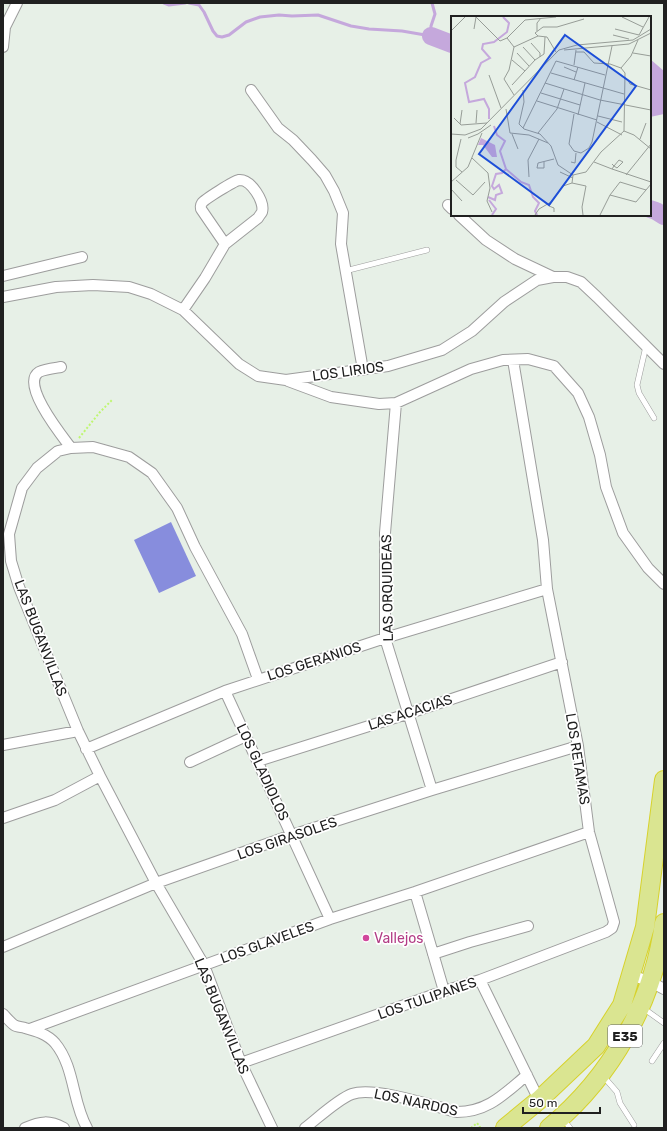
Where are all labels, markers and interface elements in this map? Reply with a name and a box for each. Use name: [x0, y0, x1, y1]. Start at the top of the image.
inset map: [451, 16, 651, 216]
street label: LOS LIRIOS: [311, 358, 385, 385]
street label: LAS ORQUIDEAS: [378, 534, 397, 642]
street label: LAS BUGANVILLAS: [10, 577, 71, 699]
street label: LOS GERANIOS: [265, 638, 363, 685]
street label: LAS ACACIAS: [366, 691, 455, 734]
street label: LOS RETAMAS: [562, 712, 593, 806]
street label: LOS GLADIOLOS: [233, 721, 293, 824]
street label: LOS GIRASOLES: [235, 813, 340, 864]
street label: LOS GLAVELES: [218, 918, 316, 967]
place label: Vallejos: [374, 930, 424, 947]
marker: Vallejos: [361, 933, 371, 943]
street label: LAS BUGANVILLAS: [191, 956, 253, 1077]
street label: LOS TULIPANES: [376, 974, 479, 1023]
road number: E35: [608, 1025, 642, 1047]
street label: LOS NARDOS: [372, 1085, 460, 1120]
scale bar: [523, 1089, 600, 1115]
text: 50 m: [529, 1096, 557, 1110]

